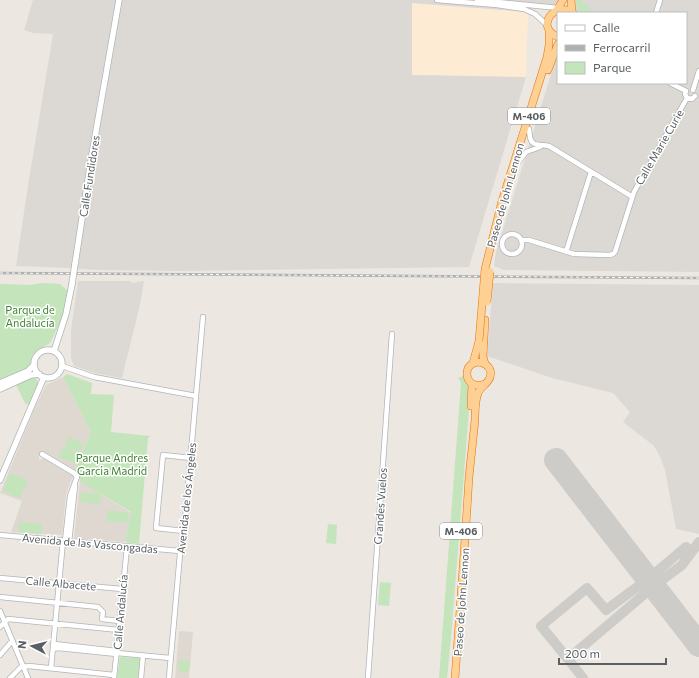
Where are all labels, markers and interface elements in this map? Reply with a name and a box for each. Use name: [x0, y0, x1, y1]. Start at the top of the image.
legend: [557, 12, 687, 84]
text: Calle: [593, 20, 620, 34]
text: Ferrocarril: [593, 40, 650, 54]
text: Parque: [593, 60, 631, 74]
street label: Calle Marie Curie: [632, 107, 686, 187]
road number: M-406: [508, 108, 550, 124]
street label: Calle Fundidores: [76, 134, 102, 218]
street label: Paseo de John Lennon: [484, 141, 527, 249]
park label: Parque de Andalucía: [5, 303, 55, 329]
street label: Avenida de los Ángeles: [173, 442, 198, 554]
park label: Parque Andres Garcia Madrid: [76, 451, 148, 477]
street label: Grandes Vuelos: [371, 467, 389, 545]
road number: M-406: [440, 523, 482, 539]
street label: Avenida de las Vascongadas: [21, 531, 159, 555]
street label: Paseo de John Lennon: [451, 547, 472, 657]
street label: Calle Albacete: [25, 573, 97, 593]
street label: Calle Andalucía: [110, 574, 130, 650]
north arrow: [12, 626, 52, 666]
text: N: [15, 640, 29, 650]
scale bar: [559, 640, 666, 666]
text: 200 m: [565, 646, 600, 660]

